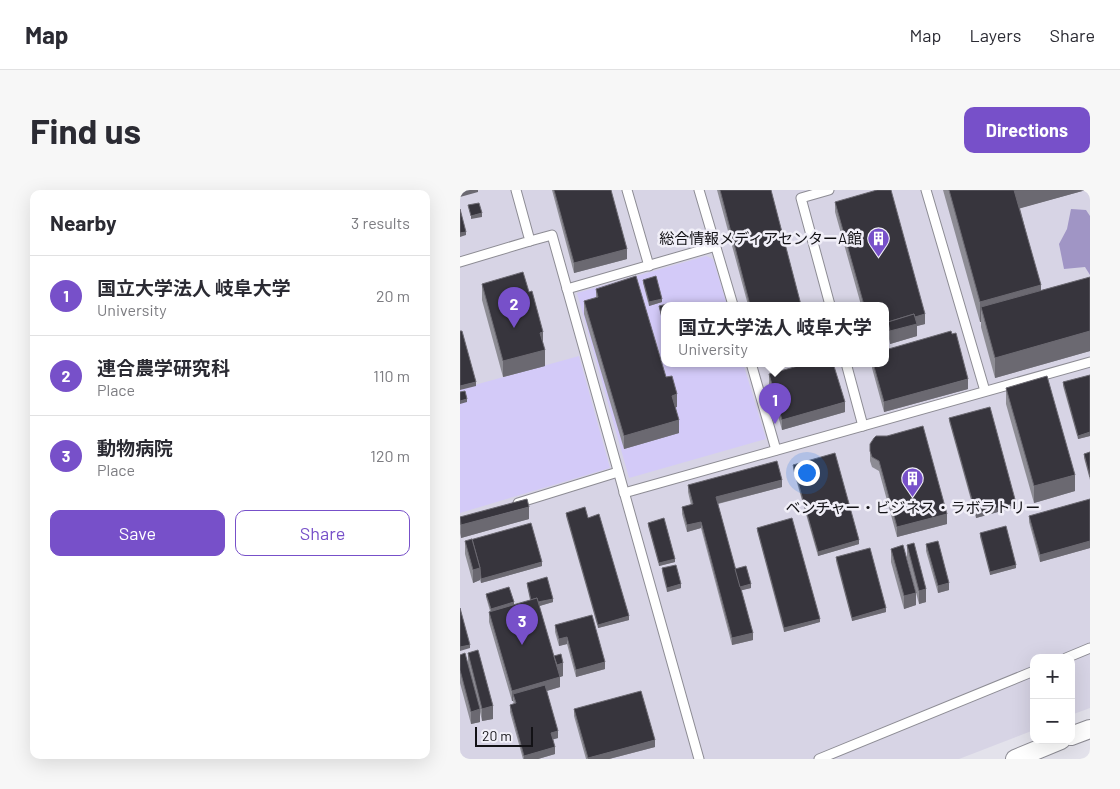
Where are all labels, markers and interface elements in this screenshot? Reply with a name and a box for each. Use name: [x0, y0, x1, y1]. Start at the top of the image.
text: Map: [25, 20, 68, 49]
text: Map: [909, 24, 941, 46]
text: Layers: [969, 24, 1022, 46]
text: Share: [1050, 24, 1095, 46]
button: Directions: [964, 107, 1090, 153]
text: Find us: [30, 109, 141, 151]
text: Nearby: [50, 210, 116, 235]
text: 3 results: [351, 213, 410, 232]
building icon: 総合情報メディアセンターA館: [866, 227, 890, 258]
place label: 総合情報メディアセンターA館: [659, 229, 862, 247]
text: 国立大学法人 岐阜大学: [97, 276, 291, 299]
text: 1: [63, 286, 69, 305]
text: 20 m: [376, 286, 410, 305]
pin: 2: [498, 287, 530, 328]
text: University: [97, 300, 167, 319]
popup: [661, 302, 889, 367]
text: 国立大学法人 岐阜大学: [678, 315, 872, 338]
text: University: [678, 339, 748, 358]
text: 連合農学研究科: [97, 356, 230, 379]
text: 2: [62, 366, 70, 385]
text: 110 m: [373, 366, 410, 385]
text: Place: [97, 380, 135, 399]
pin: 1: [759, 383, 791, 424]
text: 動物病院: [97, 436, 173, 459]
text: 3: [62, 446, 70, 465]
text: 120 m: [370, 446, 410, 465]
text: Place: [97, 460, 135, 479]
your location: [794, 460, 820, 486]
building icon: ベンチャー・ビジネス・ラボラトリー: [901, 467, 925, 498]
place label: ベンチャー・ビジネス・ラボラトリー: [786, 498, 1040, 516]
button: Save: [50, 510, 225, 556]
button: Share: [235, 510, 410, 556]
pin: 3: [506, 604, 538, 645]
map controls: [1030, 654, 1075, 744]
button: +: [1030, 654, 1075, 699]
button: −: [1030, 699, 1075, 744]
scale bar: [475, 724, 532, 747]
text: 20 m: [482, 727, 512, 744]

